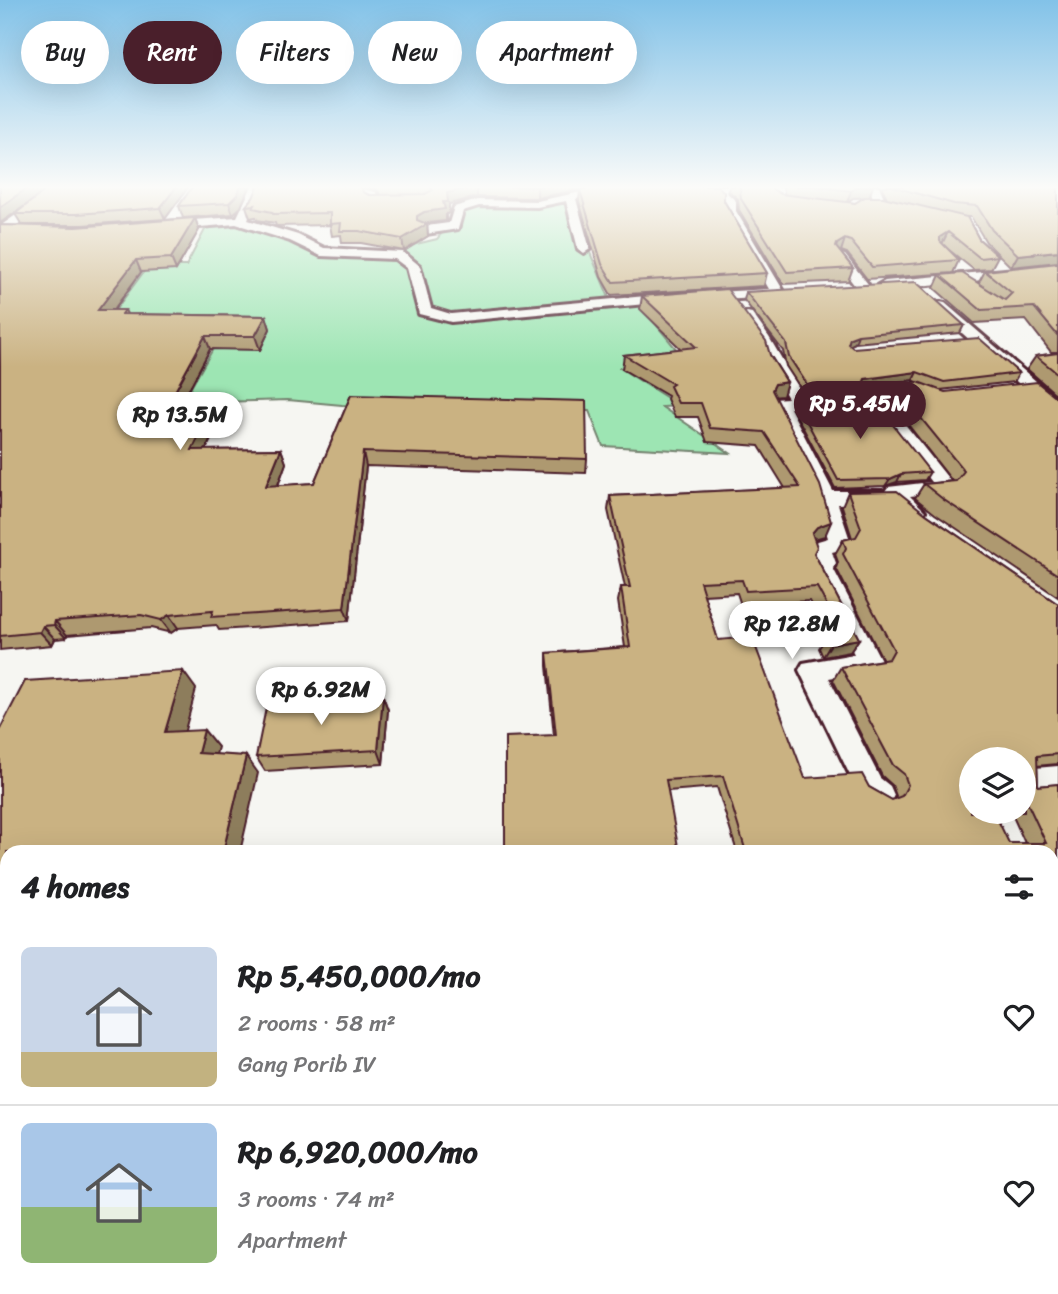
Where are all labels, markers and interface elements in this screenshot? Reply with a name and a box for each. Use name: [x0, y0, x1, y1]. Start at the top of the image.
chip: Buy: [21, 21, 109, 84]
chip: Rent: [123, 21, 222, 84]
chip: Filters: [236, 21, 354, 84]
chip: New: [368, 21, 462, 84]
chip: Apartment: [476, 21, 637, 84]
pin: Rp 5.45M: [788, 382, 932, 441]
text: Rp 5.45M: [810, 383, 910, 424]
pin: Rp 13.5M: [108, 392, 252, 452]
text: Rp 13.5M: [133, 394, 227, 435]
pin: Rp 12.8M: [720, 602, 864, 661]
text: Rp 12.8M: [745, 603, 839, 644]
pin: Rp 6.92M: [249, 668, 393, 727]
text: Rp 6.92M: [272, 669, 370, 710]
map controls: [959, 747, 1036, 824]
button: layers: [959, 747, 1036, 824]
text: 4 homes: [21, 860, 129, 914]
icon: filters: [1000, 868, 1038, 906]
text: Rp 5,450,000/mo: [238, 949, 480, 1003]
icon: home: [77, 975, 161, 1059]
icon: heart: [1000, 998, 1038, 1036]
text: 2 rooms · 58 m²: [238, 1003, 396, 1044]
text: Gang Porib IV: [238, 1044, 376, 1085]
text: Rp 6,920,000/mo: [238, 1125, 478, 1179]
icon: home: [77, 1151, 161, 1235]
icon: heart: [1000, 1174, 1038, 1212]
text: 3 rooms · 74 m²: [238, 1179, 395, 1220]
text: Apartment: [238, 1220, 347, 1261]

